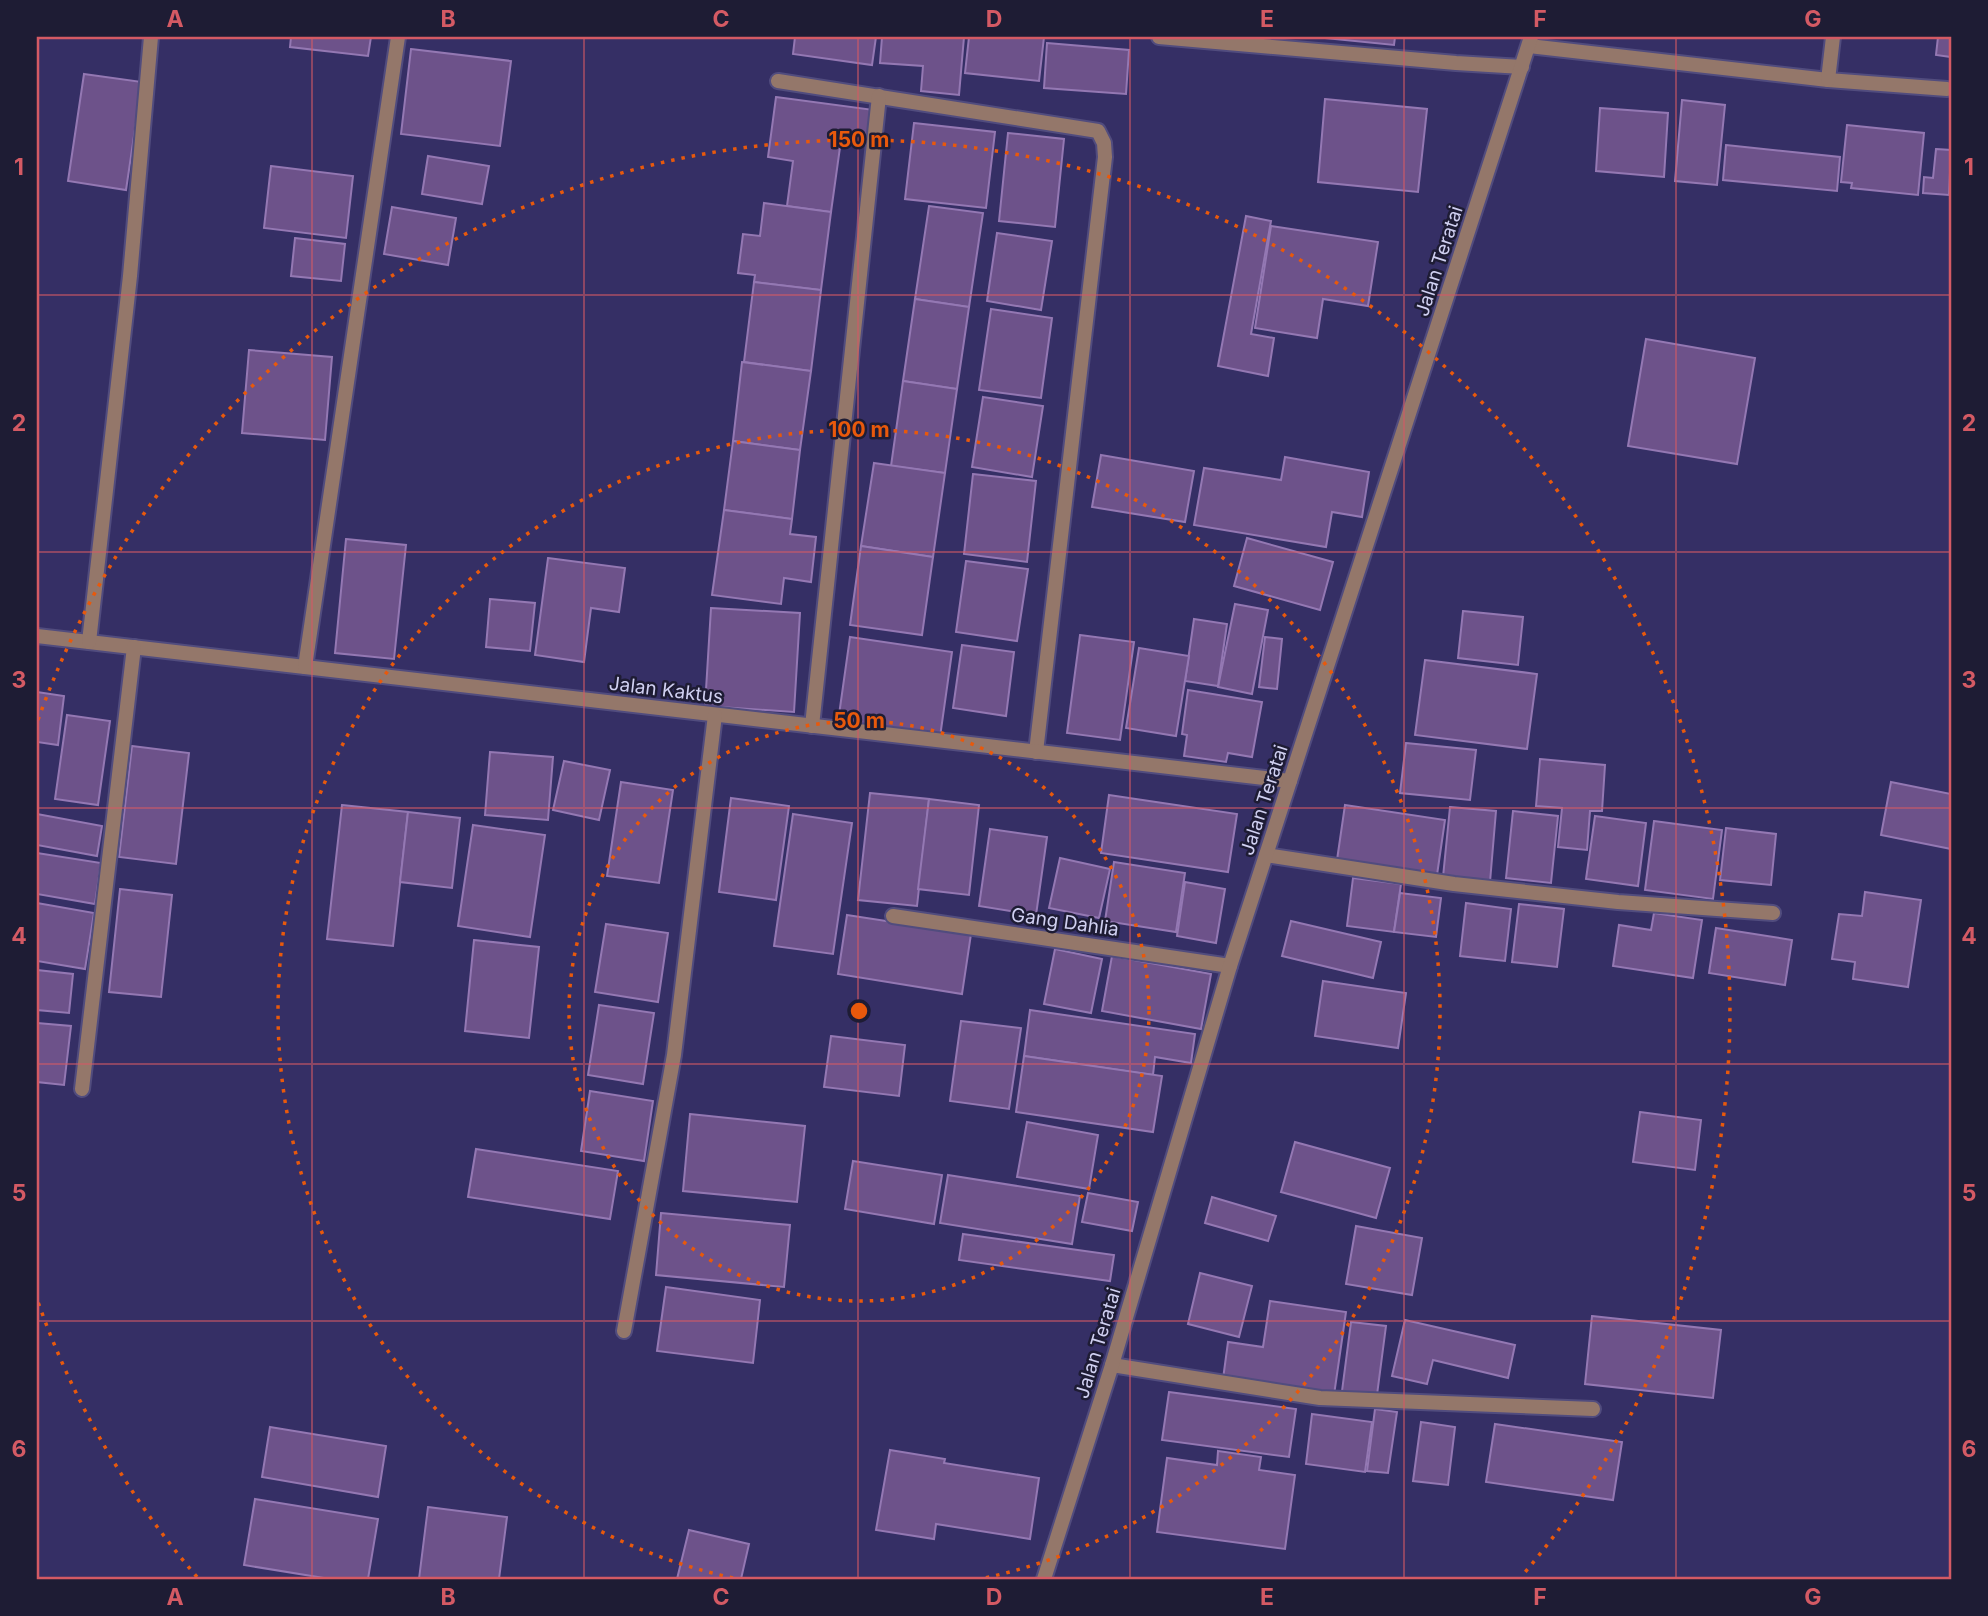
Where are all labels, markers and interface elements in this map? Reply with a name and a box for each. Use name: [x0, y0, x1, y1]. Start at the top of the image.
text: A: [166, 5, 184, 33]
text: B: [440, 5, 456, 33]
text: C: [712, 5, 730, 33]
text: D: [986, 5, 1002, 33]
text: E: [1260, 5, 1274, 33]
text: F: [1533, 5, 1547, 33]
text: G: [1804, 5, 1822, 33]
text: 150 m: [829, 127, 889, 152]
text: 1: [14, 153, 24, 181]
text: 1: [1964, 153, 1974, 181]
street label: Jalan Teratai: [1410, 203, 1468, 319]
text: 2: [12, 409, 26, 437]
text: 2: [1962, 409, 1976, 437]
text: 100 m: [828, 417, 890, 442]
text: 3: [12, 666, 26, 694]
text: 3: [1962, 666, 1976, 694]
street label: Jalan Kaktus: [608, 672, 724, 708]
text: 50 m: [833, 708, 885, 733]
street label: Jalan Teratai: [1235, 742, 1293, 858]
street label: Gang Dahlia: [1010, 903, 1120, 941]
text: 4: [11, 922, 27, 950]
text: 4: [1961, 922, 1977, 950]
centre of rings: [847, 999, 871, 1023]
text: 5: [12, 1179, 26, 1207]
text: 5: [1962, 1179, 1976, 1207]
street label: Jalan Teratai: [1070, 1285, 1126, 1401]
text: 6: [12, 1435, 26, 1463]
text: 6: [1962, 1435, 1976, 1463]
text: A: [166, 1583, 184, 1611]
text: B: [440, 1583, 456, 1611]
text: C: [712, 1583, 730, 1611]
text: D: [986, 1583, 1002, 1611]
text: E: [1260, 1583, 1274, 1611]
text: F: [1533, 1583, 1547, 1611]
text: G: [1804, 1583, 1822, 1611]

